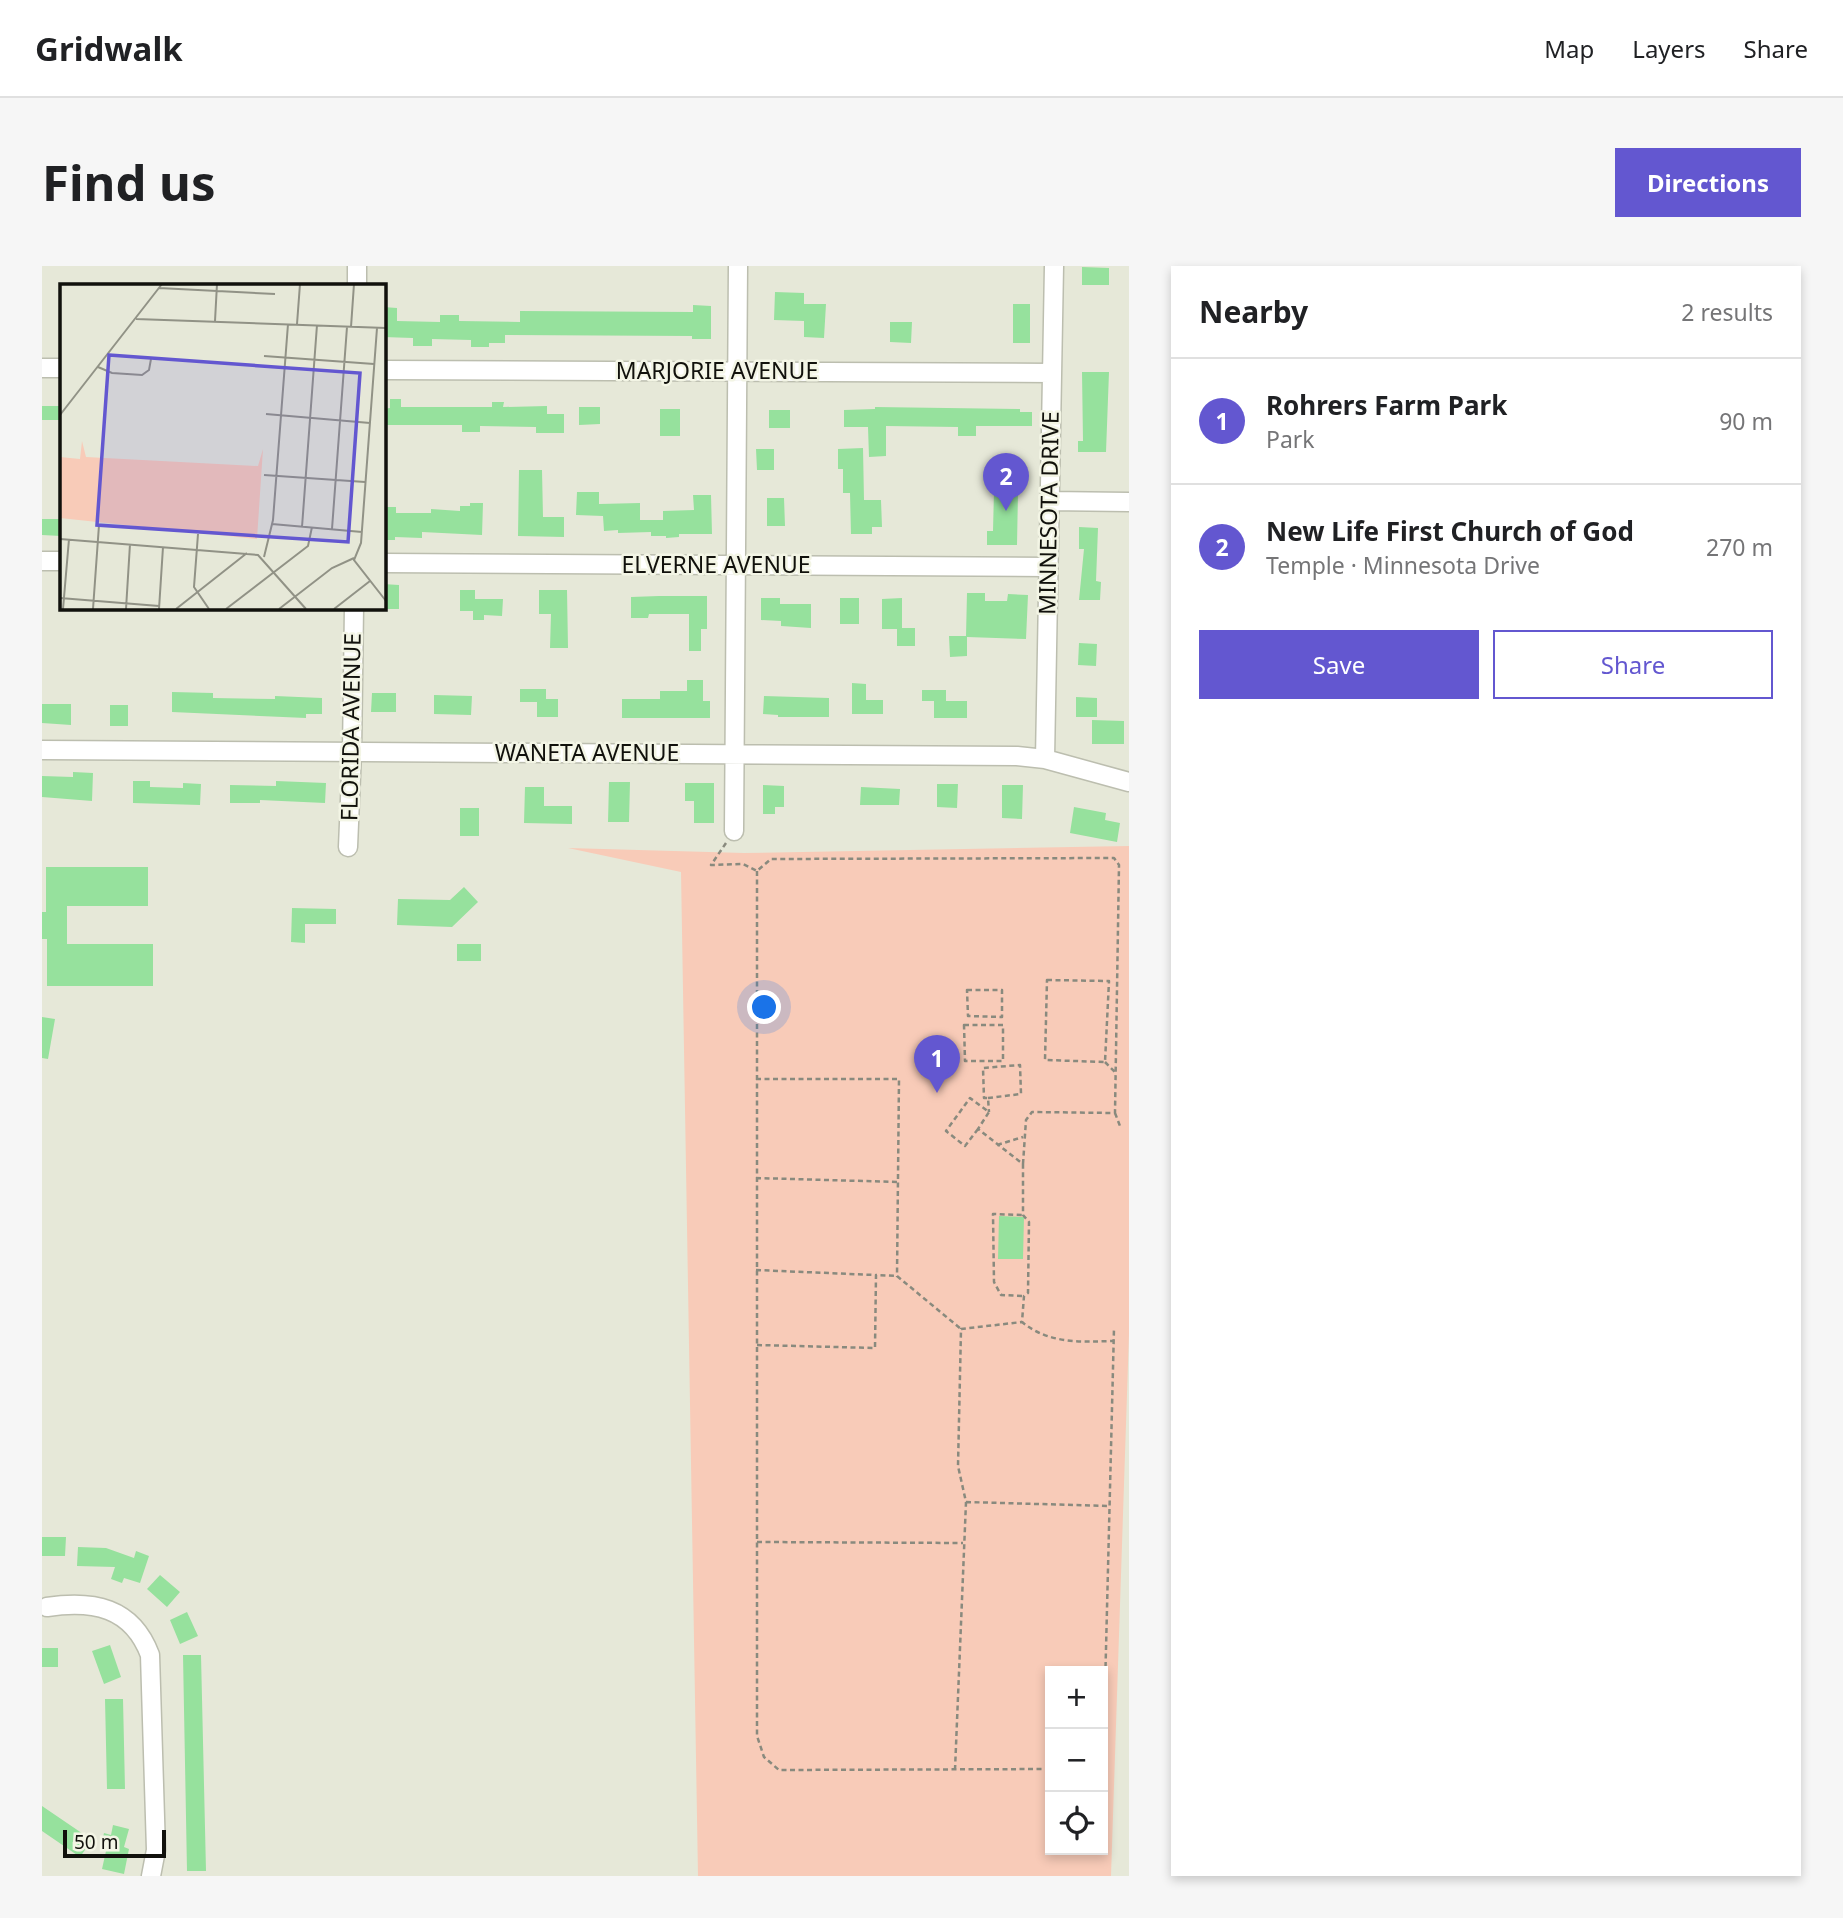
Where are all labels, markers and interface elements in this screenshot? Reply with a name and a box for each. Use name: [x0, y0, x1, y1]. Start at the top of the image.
text: Gridwalk: [35, 26, 183, 71]
text: Map: [1544, 32, 1594, 65]
text: Layers: [1632, 32, 1706, 65]
text: Share: [1744, 32, 1808, 65]
button: Directions: [1615, 148, 1801, 217]
text: Find us: [42, 149, 216, 215]
inset map: [60, 284, 385, 609]
text: Nearby: [1199, 291, 1308, 332]
text: 2 results: [1681, 296, 1773, 328]
street label: MARJORIE AVENUE: [616, 354, 818, 386]
text: Rohrers Farm Park: [1266, 387, 1507, 423]
text: 1: [1215, 405, 1229, 437]
text: 90 m: [1719, 405, 1773, 437]
street label: MINNESOTA DRIVE: [1030, 411, 1066, 615]
text: Park: [1266, 423, 1315, 455]
pin: 2: [983, 453, 1029, 511]
text: New Life First Church of God: [1266, 513, 1634, 549]
text: 2: [1215, 531, 1229, 563]
text: 270 m: [1706, 531, 1773, 563]
street label: ELVERNE AVENUE: [622, 548, 810, 580]
text: Temple · Minnesota Drive: [1266, 549, 1540, 581]
button: Save: [1199, 630, 1479, 699]
button: Share: [1493, 630, 1773, 699]
street label: FLORIDA AVENUE: [332, 633, 368, 821]
street label: WANETA AVENUE: [495, 736, 679, 768]
your location: [747, 990, 781, 1024]
pin: 1: [914, 1035, 960, 1093]
map controls: [1045, 1666, 1108, 1855]
button: +: [1045, 1666, 1108, 1729]
button: −: [1045, 1729, 1108, 1792]
button: locate: [1045, 1792, 1108, 1855]
scale bar: [63, 1827, 166, 1859]
text: 50 m: [74, 1829, 118, 1855]

